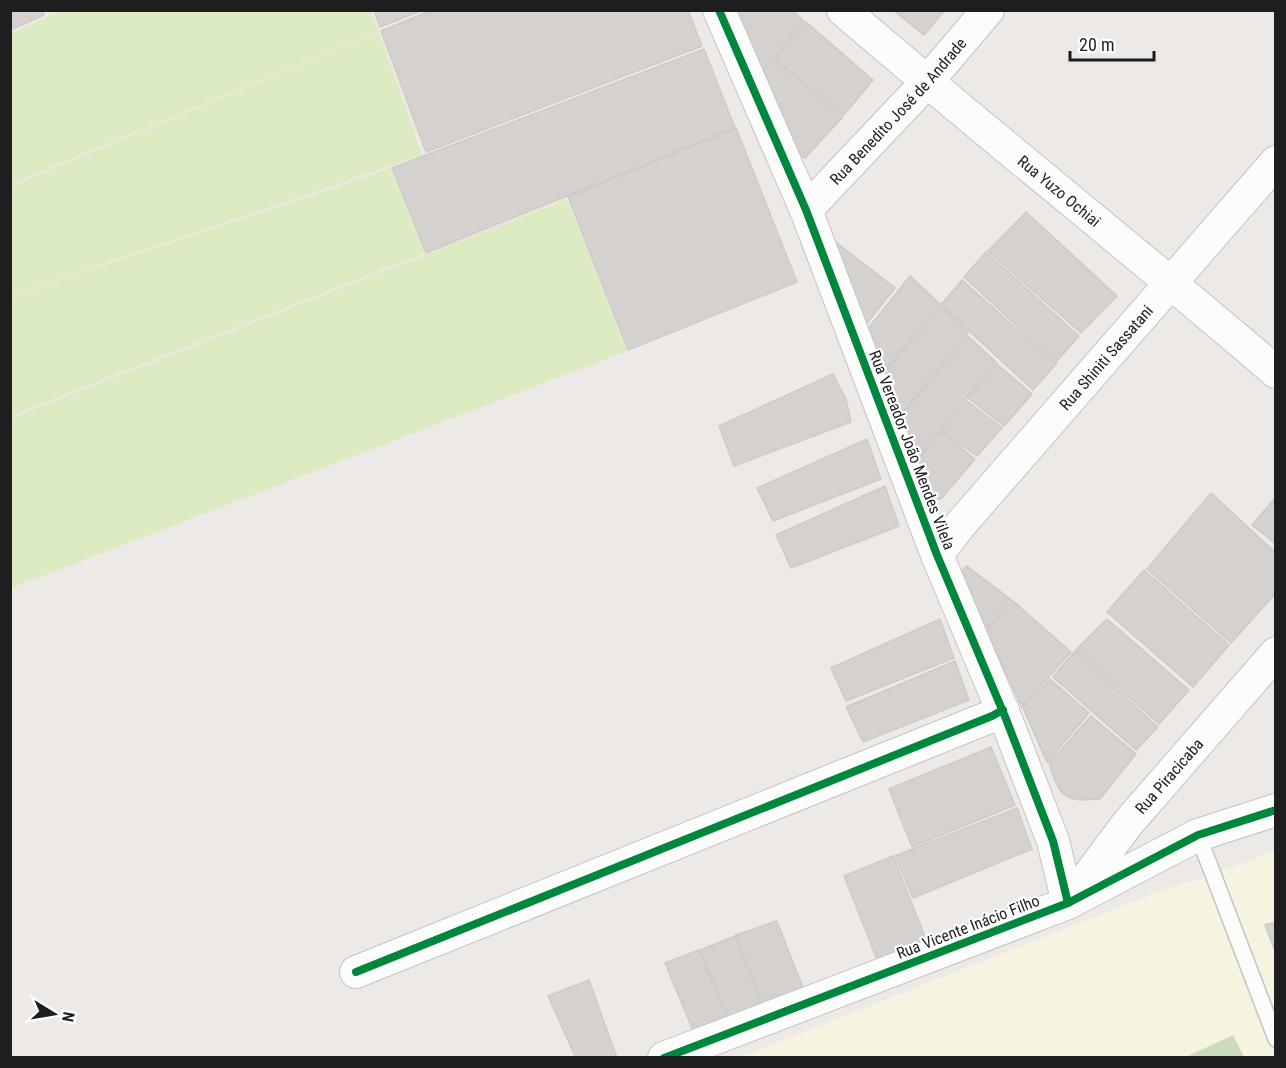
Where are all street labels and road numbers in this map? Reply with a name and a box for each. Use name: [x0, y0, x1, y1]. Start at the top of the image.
street label: Rua Benedito José de Andrade: [826, 34, 970, 189]
street label: Rua Yuzo Ochiai: [1014, 151, 1105, 231]
street label: Rua Shiniti Sassatani: [1055, 301, 1157, 414]
street label: Rua Vereador João Mendes Vilela: [865, 348, 959, 552]
street label: Rua Piracicaba: [1131, 734, 1207, 818]
street label: Rua Vicente Inácio Filho: [894, 891, 1042, 963]

